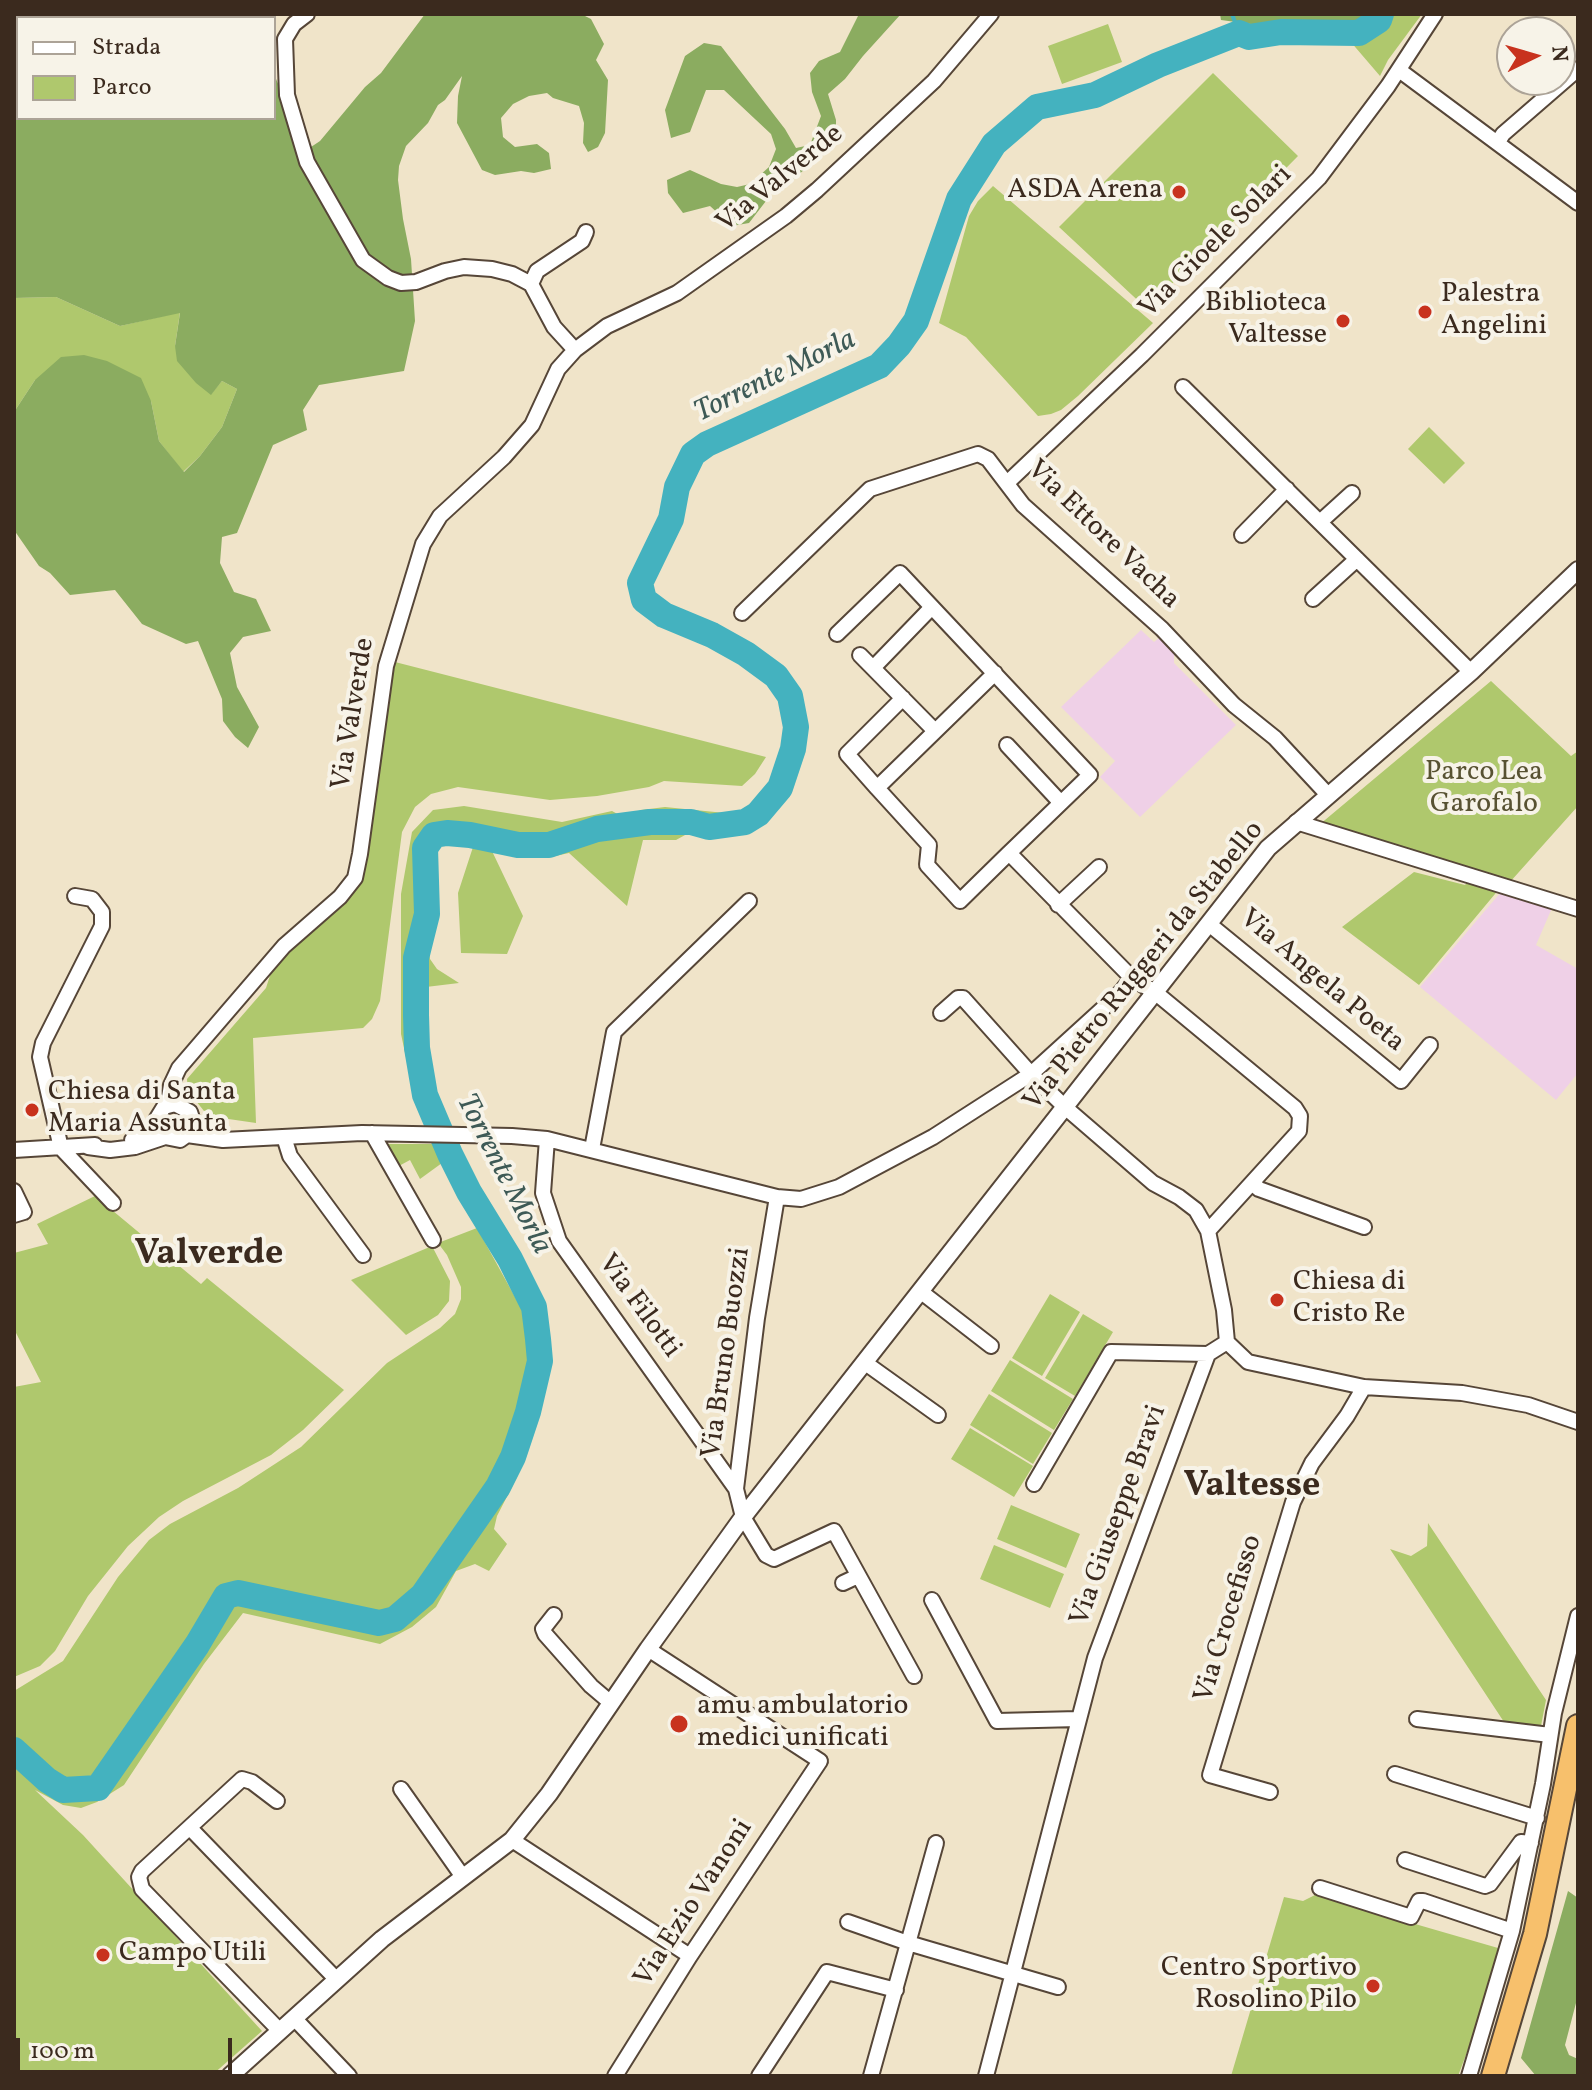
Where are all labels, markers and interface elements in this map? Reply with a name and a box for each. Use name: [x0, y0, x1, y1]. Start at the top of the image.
legend: [16, 16, 276, 120]
north arrow: [1496, 16, 1576, 96]
text: Strada: [92, 31, 161, 65]
text: N: [1542, 45, 1575, 63]
text: Parco: [92, 71, 151, 105]
street label: Via Valverde: [711, 119, 851, 241]
street label: Via Gioele Solari: [1133, 159, 1301, 327]
place label: ASDA Arena: [1007, 175, 1163, 209]
marker: ASDA Arena: [1170, 183, 1188, 201]
place label: Palestra Angelini: [1441, 279, 1547, 345]
place label: Biblioteca Valtesse: [1205, 288, 1327, 354]
marker: Palestra Angelini: [1416, 303, 1434, 321]
marker: Biblioteca Valtesse: [1334, 312, 1352, 330]
water label: Torrente Morla: [689, 323, 863, 433]
street label: Via Ettore Vacha: [1018, 454, 1186, 618]
street label: Via Valverde: [326, 636, 384, 792]
park label: Parco Lea Garofalo: [1425, 757, 1543, 823]
street label: Via Pietro Ruggeri da Stabello: [1018, 815, 1272, 1119]
street label: Via Angela Poeta: [1232, 903, 1410, 1061]
place label: Chiesa di Santa Maria Assunta: [48, 1077, 236, 1143]
water label: Torrente Morla: [446, 1089, 558, 1261]
marker: Chiesa di Santa Maria Assunta: [23, 1101, 41, 1119]
district label: Valverde: [135, 1234, 283, 1278]
street label: Via Bruno Buozzi: [697, 1245, 759, 1461]
street label: Via Filotti: [589, 1249, 687, 1365]
place label: Chiesa di Cristo Re: [1293, 1267, 1405, 1333]
marker: Chiesa di Cristo Re: [1268, 1291, 1286, 1309]
street label: Via Giuseppe Bravi: [1065, 1401, 1175, 1631]
district label: Valtesse: [1184, 1466, 1320, 1510]
street label: Via Crocefisso: [1189, 1531, 1271, 1707]
place label: amu ambulatorio medici unificati: [697, 1691, 908, 1757]
marker: amu ambulatorio medici unificati: [668, 1713, 690, 1735]
street label: Via Ezio Vanoni: [628, 1814, 762, 1994]
place label: Campo Utili: [119, 1938, 267, 1972]
marker: Campo Utili: [94, 1946, 112, 1964]
place label: Centro Sportivo Rosolino Pilo: [1161, 1953, 1357, 2019]
marker: Centro Sportivo Rosolino Pilo: [1364, 1977, 1382, 1995]
scale bar: [20, 2022, 236, 2072]
text: 100 m: [30, 2035, 95, 2069]

